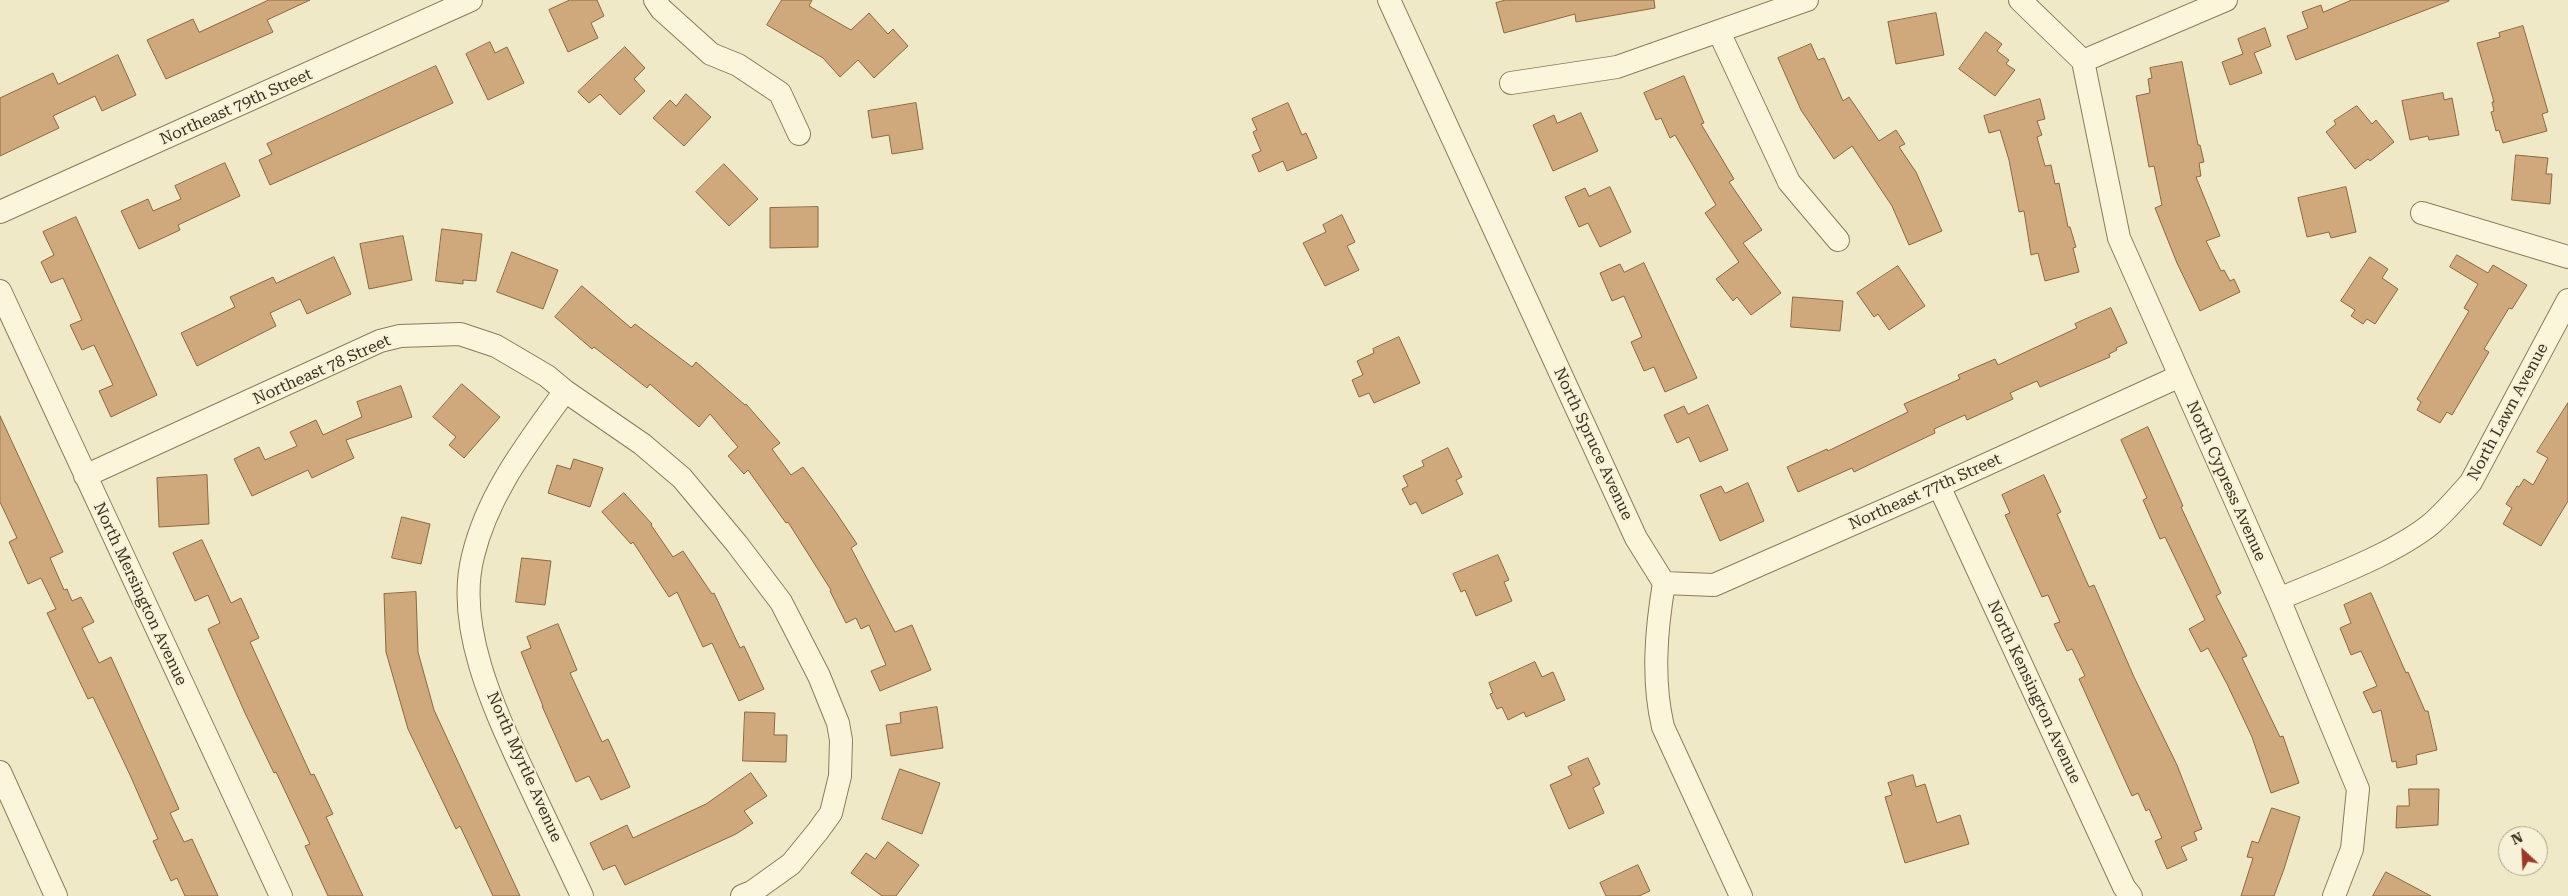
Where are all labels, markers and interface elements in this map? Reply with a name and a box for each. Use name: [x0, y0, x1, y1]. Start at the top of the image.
street label: Northeast 79th Street: [157, 65, 315, 149]
street label: Northeast 78 Street: [250, 331, 394, 409]
street label: North Lawn Avenue: [2464, 340, 2552, 484]
street label: North Spruce Avenue: [1549, 365, 1637, 523]
street label: North Cypress Avenue: [2182, 398, 2270, 564]
street label: Northeast 77th Street: [1846, 450, 2004, 534]
street label: North Mersington Avenue: [89, 499, 191, 689]
street label: North Kensington Avenue: [1983, 597, 2085, 787]
street label: North Myrtle Avenue: [482, 689, 566, 845]
north arrow: [2498, 826, 2548, 876]
text: N: [2509, 829, 2525, 848]

